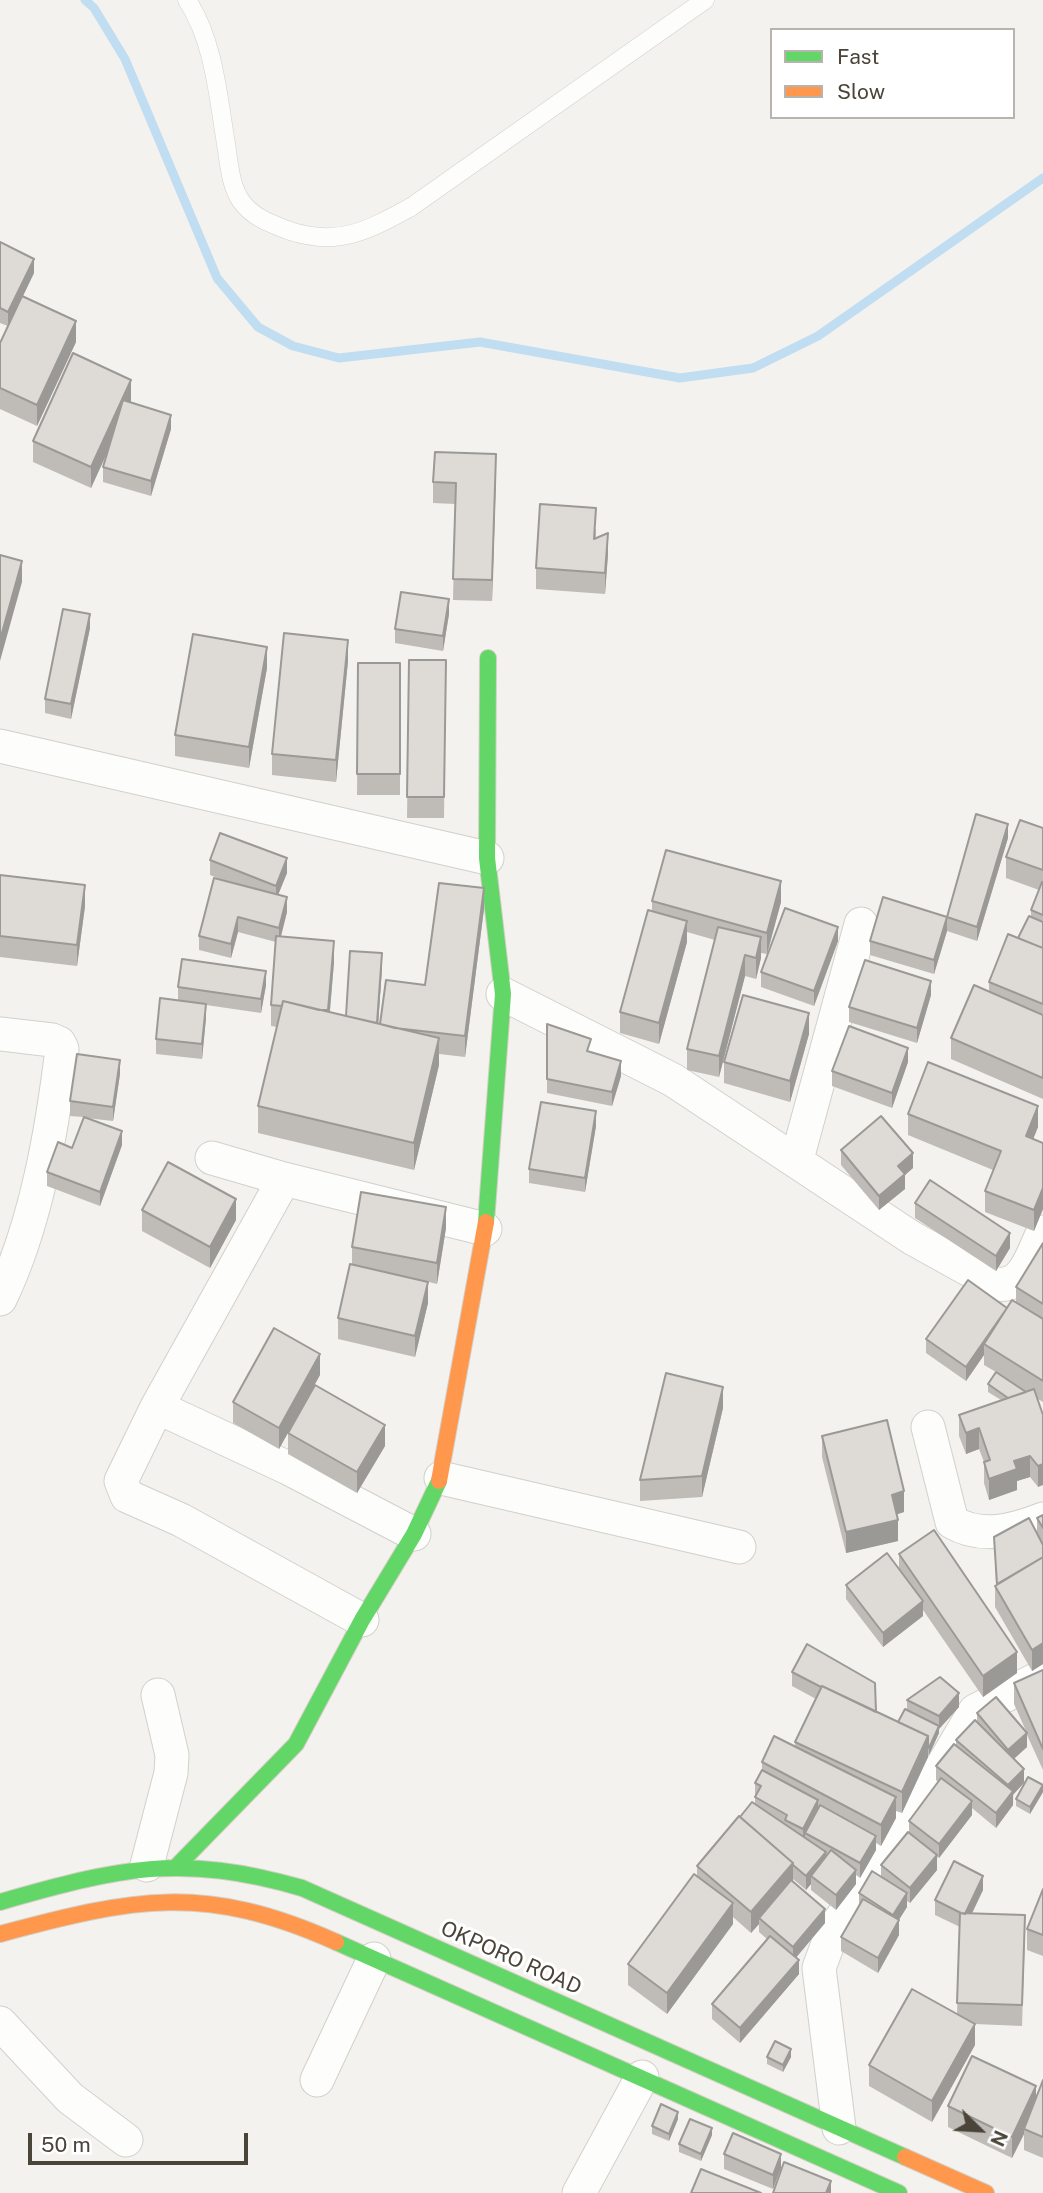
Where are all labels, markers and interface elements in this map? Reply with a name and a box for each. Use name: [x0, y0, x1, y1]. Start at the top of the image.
legend: [770, 28, 1015, 119]
text: Fast: [837, 44, 879, 69]
text: Slow: [837, 79, 885, 104]
street label: OKPORO ROAD: [437, 1916, 585, 2000]
north arrow: [945, 2095, 1015, 2165]
scale bar: [32, 2120, 252, 2164]
text: N: [986, 2127, 1012, 2150]
text: 50 m: [41, 2132, 91, 2157]

